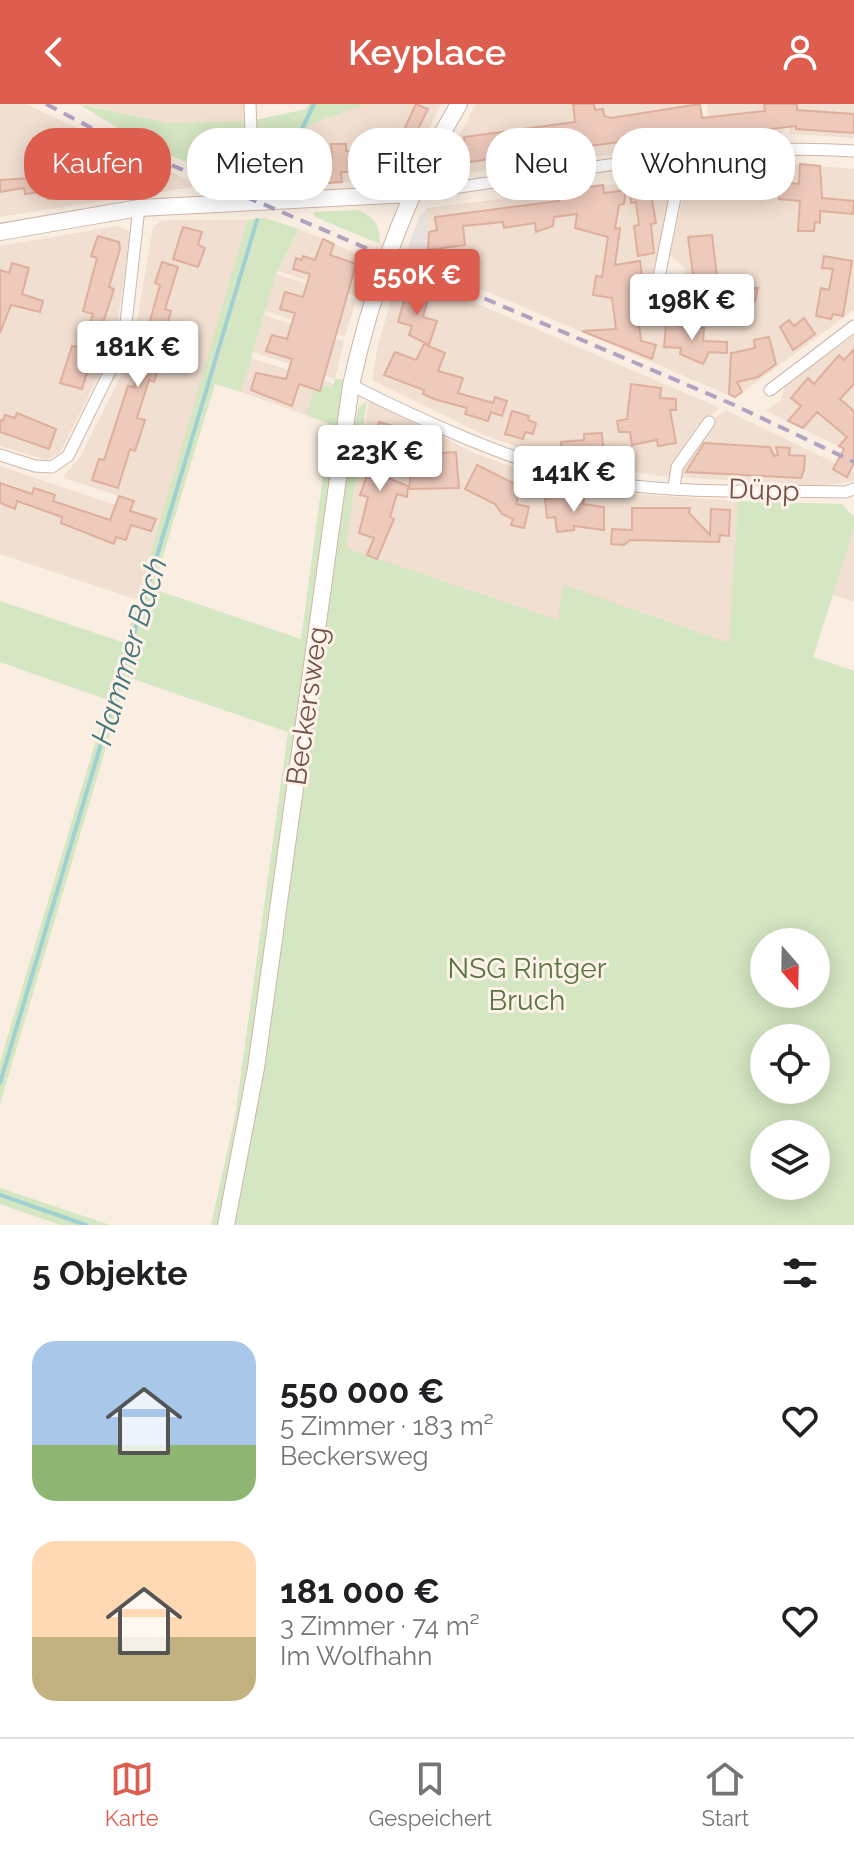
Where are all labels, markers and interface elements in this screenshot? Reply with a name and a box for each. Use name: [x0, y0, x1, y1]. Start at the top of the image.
icon: back: [32, 30, 76, 74]
icon: person: [778, 30, 822, 74]
text: Keyplace: [348, 31, 506, 73]
chip: Kaufen: [24, 128, 171, 200]
chip: Mieten: [187, 128, 332, 200]
chip: Filter: [348, 128, 470, 200]
chip: Neu: [486, 128, 596, 200]
chip: Wohnung: [612, 128, 795, 200]
pin: 550K €: [352, 249, 482, 317]
text: 550K €: [373, 260, 461, 290]
pin: 198K €: [627, 274, 757, 342]
text: 198K €: [648, 285, 736, 315]
pin: 181K €: [73, 321, 203, 389]
text: 181K €: [95, 332, 181, 362]
pin: 223K €: [315, 425, 445, 493]
text: 223K €: [336, 436, 424, 466]
pin: 141K €: [509, 446, 639, 514]
text: 141K €: [532, 457, 616, 487]
street label: Düpp: [728, 472, 800, 508]
water label: Hammer Bach: [84, 553, 174, 749]
street label: Beckersweg: [280, 624, 334, 788]
north arrow: [750, 928, 830, 1008]
map controls: [750, 928, 830, 1200]
park label: NSG Rintger Bruch: [448, 952, 607, 1017]
button: locate: [750, 1024, 830, 1104]
button: layers: [750, 1120, 830, 1200]
icon: filters: [778, 1251, 822, 1295]
text: 5 Objekte: [32, 1253, 188, 1293]
text: 550 000 €: [280, 1371, 445, 1411]
icon: home: [96, 1373, 192, 1469]
icon: heart: [778, 1399, 822, 1443]
text: 5 Zimmer · 183 m²: [280, 1411, 494, 1441]
text: Beckersweg: [280, 1441, 429, 1471]
text: 181 000 €: [280, 1571, 440, 1611]
icon: home: [96, 1573, 192, 1669]
icon: heart: [778, 1599, 822, 1643]
text: 3 Zimmer · 74 m²: [280, 1611, 480, 1641]
text: Im Wolfhahn: [280, 1641, 432, 1671]
tab: Karte: [105, 1757, 159, 1831]
tab: Gespeichert: [368, 1757, 492, 1831]
tab: Start: [702, 1757, 749, 1831]

